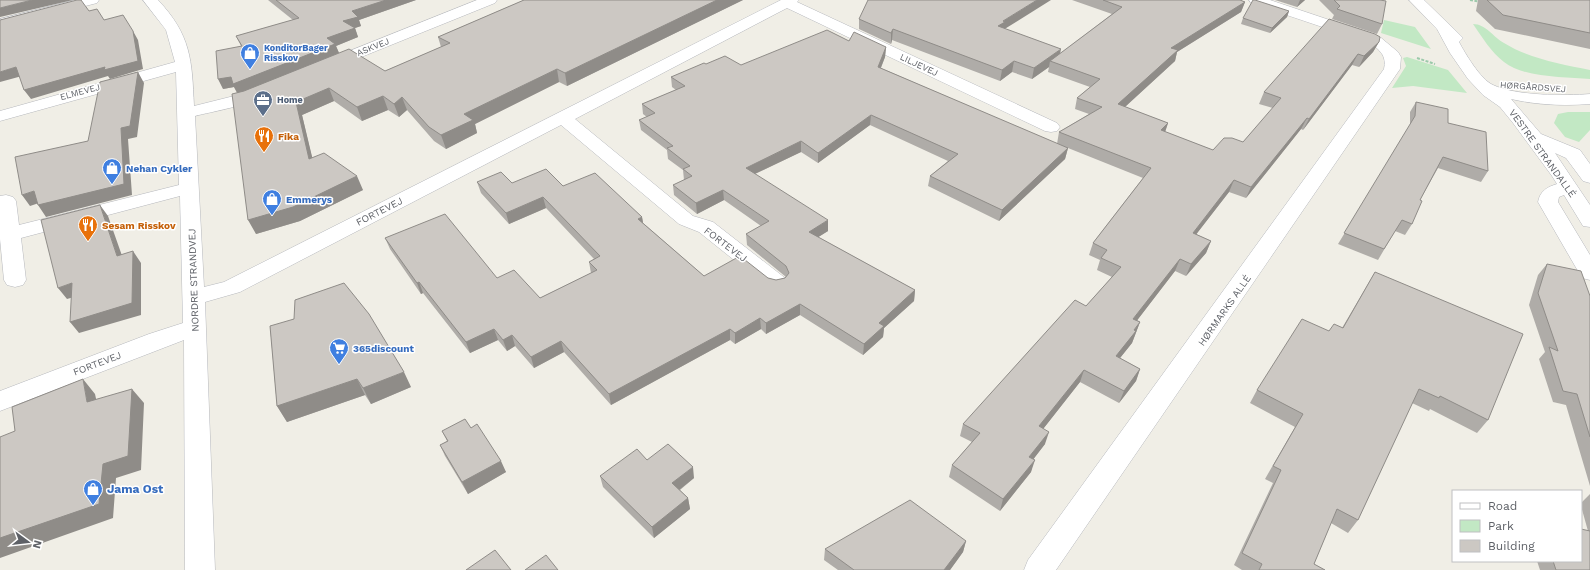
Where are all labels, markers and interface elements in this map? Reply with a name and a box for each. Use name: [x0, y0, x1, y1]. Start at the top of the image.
street label: ASKVEJ: [355, 36, 391, 58]
shop icon: KonditorBager Risskov: [239, 42, 261, 70]
place label: KonditorBager Risskov: [264, 43, 328, 63]
street label: LILJEVEJ: [898, 52, 940, 78]
street label: HØRGÅRDSVEJ: [1500, 79, 1567, 94]
street label: ELMEVEJ: [59, 82, 101, 102]
office icon: Home: [252, 89, 274, 117]
place label: Home: [277, 95, 303, 105]
street label: VESTRE STRANDALLÉ: [1507, 107, 1578, 199]
restaurant icon: Fika: [253, 125, 275, 153]
place label: Fika: [278, 131, 299, 142]
shop icon: Nehan Cykler: [101, 157, 123, 185]
place label: Nehan Cykler: [126, 163, 193, 174]
shop icon: Emmerys: [261, 188, 283, 216]
place label: Emmerys: [286, 194, 333, 205]
street label: FORTEVEJ: [354, 195, 404, 228]
restaurant icon: Sesam Risskov: [77, 214, 99, 242]
place label: Sesam Risskov: [102, 220, 176, 231]
street label: FORTEVEJ: [702, 225, 749, 264]
street label: NORDRE STRANDVEJ: [186, 228, 201, 332]
street label: HØRMARKS ALLÉ: [1196, 273, 1253, 348]
supermarket icon: 365discount: [328, 337, 350, 365]
place label: 365discount: [353, 343, 414, 354]
street label: FORTEVEJ: [72, 349, 123, 378]
shop icon: Jama Ost: [82, 478, 104, 506]
place label: Jama Ost: [107, 482, 164, 496]
legend: [1452, 490, 1582, 562]
text: Road: [1488, 499, 1517, 513]
text: Park: [1488, 519, 1514, 533]
north arrow: [8, 522, 48, 562]
text: N: [30, 539, 45, 550]
text: Building: [1488, 539, 1535, 553]

